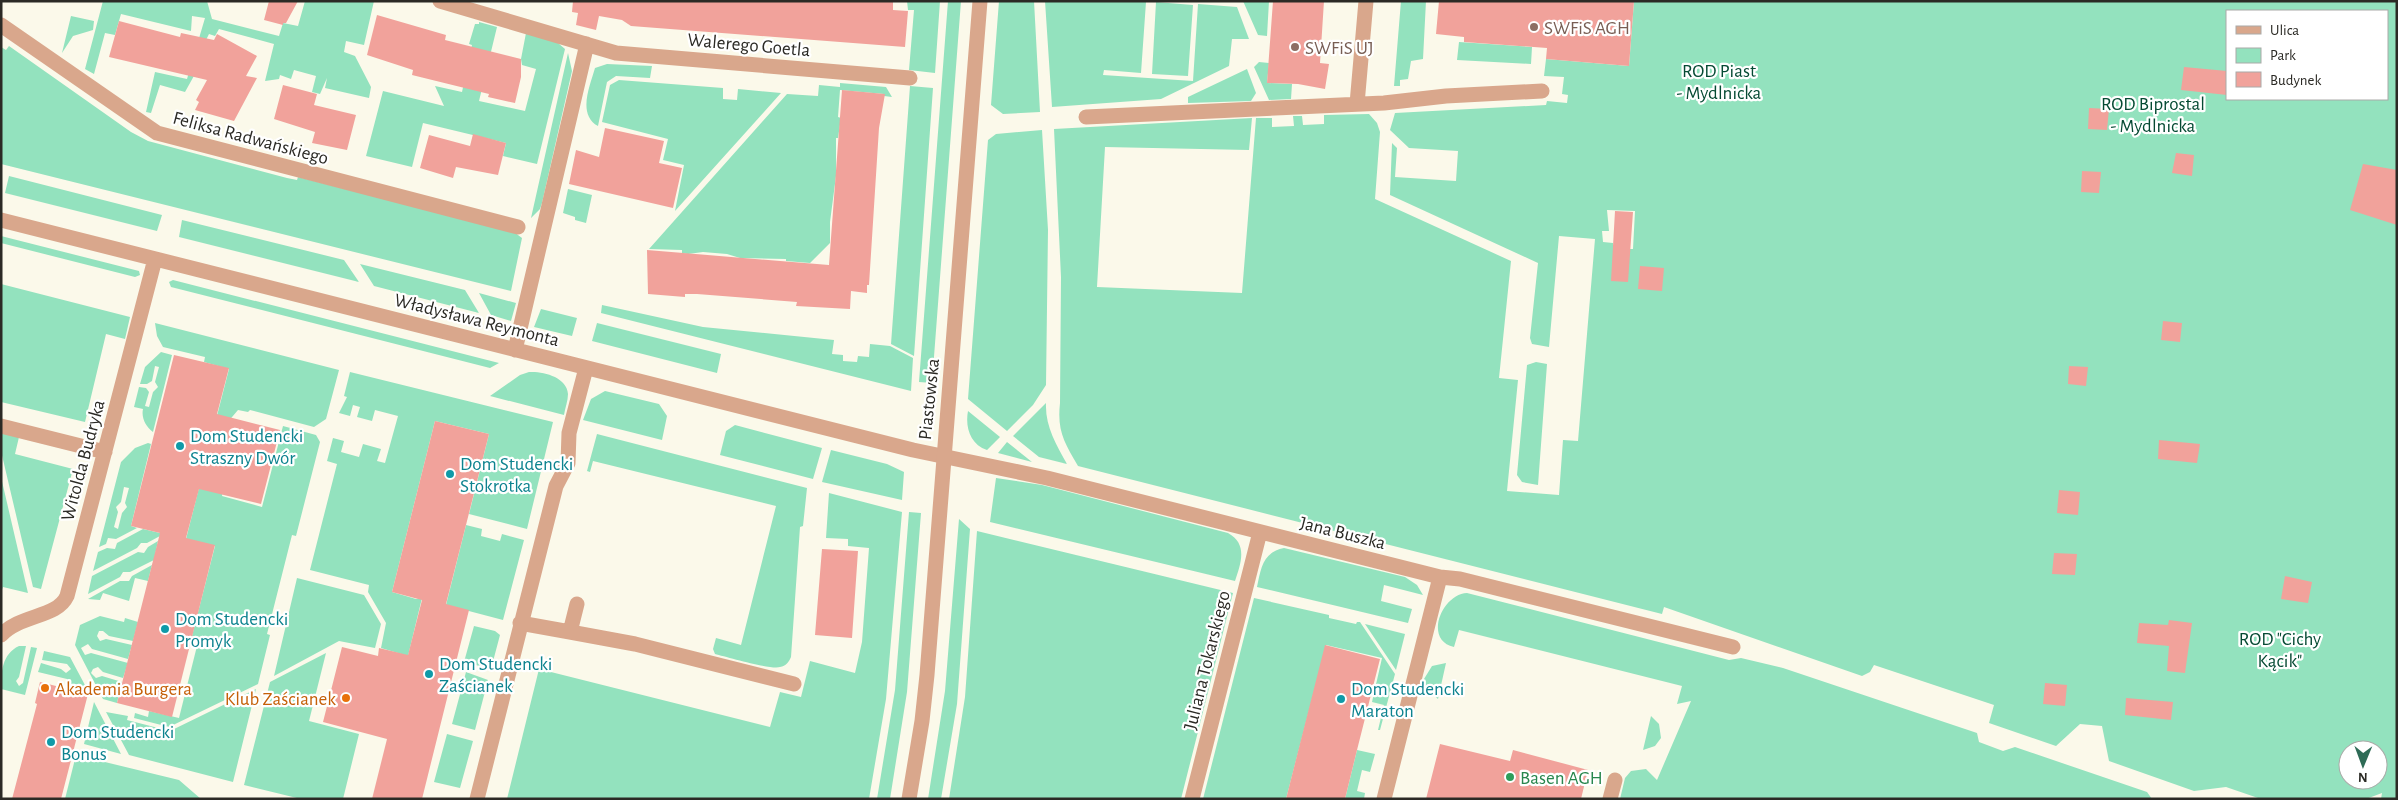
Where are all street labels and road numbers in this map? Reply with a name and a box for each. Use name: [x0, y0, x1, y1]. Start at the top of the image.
street label: Walerego Goetla: [687, 31, 811, 60]
street label: Feliksa Radwańskiego: [171, 109, 330, 168]
street label: Władysława Reymonta: [392, 291, 561, 350]
street label: Piastowska: [916, 357, 943, 441]
street label: Witolda Budryka: [58, 398, 109, 523]
street label: Jana Buszka: [1298, 514, 1388, 553]
street label: Juliana Tokarskiego: [1181, 589, 1234, 732]

